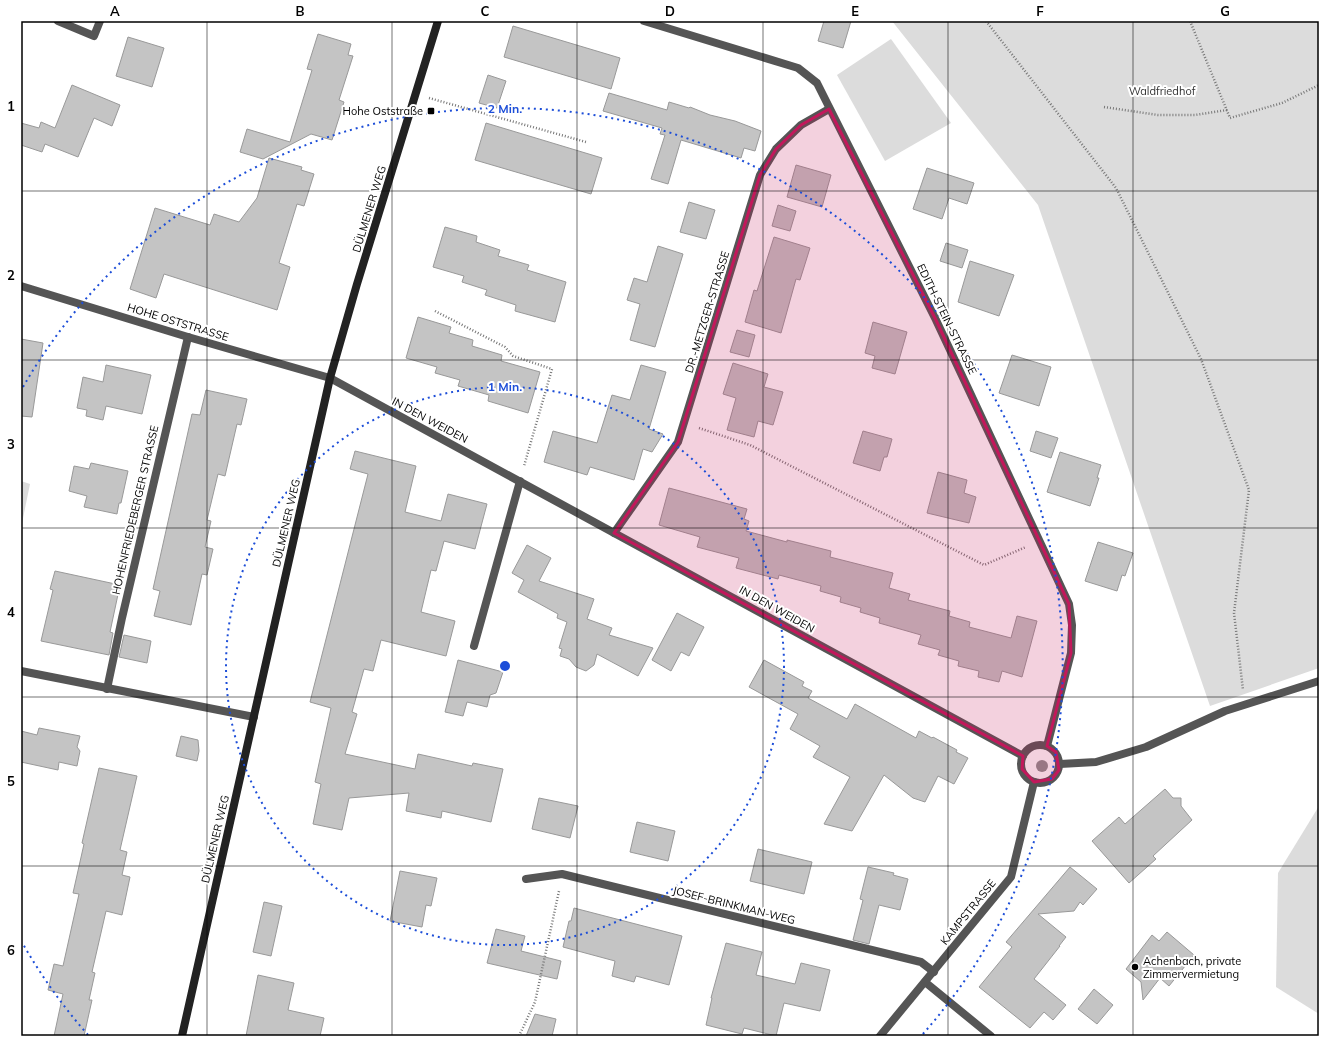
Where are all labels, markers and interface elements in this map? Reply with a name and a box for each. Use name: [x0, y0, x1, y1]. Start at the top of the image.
text: A: [110, 3, 120, 19]
text: B: [296, 3, 305, 19]
text: C: [481, 3, 490, 19]
text: D: [665, 3, 675, 19]
text: E: [851, 3, 859, 19]
text: F: [1036, 3, 1044, 19]
text: G: [1220, 3, 1230, 19]
park label: Waldfriedhof: [1129, 84, 1196, 98]
text: 1: [7, 98, 15, 114]
text: 2 Min.: [488, 101, 522, 116]
place label: Hohe Oststraße: [343, 104, 423, 118]
marker: Hohe Oststraße: [426, 106, 436, 116]
street label: DÜLMENER WEG: [349, 164, 389, 254]
street label: DR.-METZGER-STRASSE: [682, 249, 732, 375]
street label: EDITH-STEIN-STRASSE: [914, 261, 980, 377]
text: 2: [7, 267, 15, 283]
street label: HOHE OSTSTRASSE: [126, 300, 230, 344]
text: 1 Min.: [488, 379, 522, 394]
street label: IN DEN WEIDEN: [390, 394, 470, 446]
street label: HOHENFRIEDEBERGER STRASSE: [109, 424, 161, 596]
text: 3: [7, 436, 15, 452]
street label: DÜLMENER WEG: [269, 478, 303, 568]
street label: IN DEN WEIDEN: [737, 582, 817, 636]
text: 4: [7, 604, 15, 620]
centre of rings: [498, 659, 512, 673]
text: 5: [7, 773, 15, 789]
street label: DÜLMENER WEG: [198, 794, 232, 884]
street label: KAMPSTRASSE: [937, 876, 999, 948]
street label: JOSEF-BRINKMAN-WEG: [671, 883, 797, 927]
text: 6: [7, 942, 15, 958]
place label: Achenbach, private Zimmervermietung: [1143, 954, 1241, 981]
marker: Achenbach, private Zimmervermietung: [1130, 962, 1140, 972]

